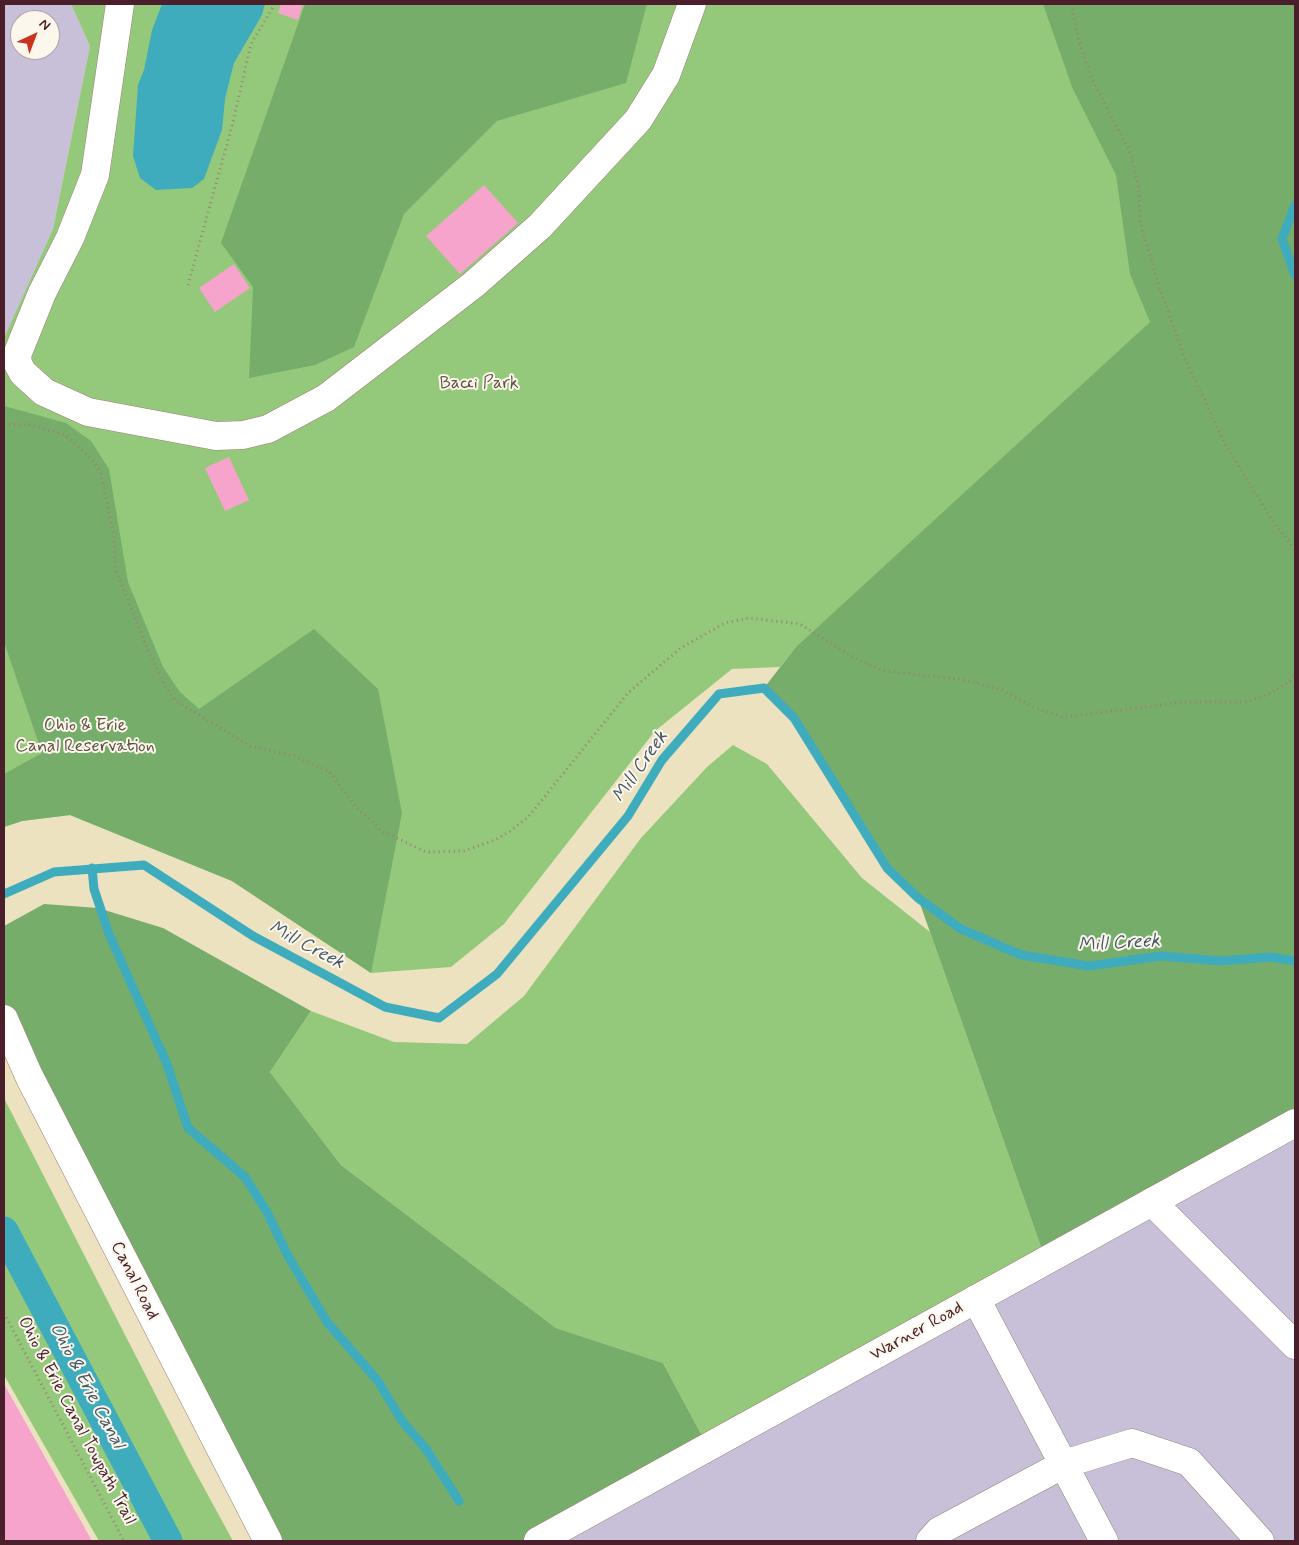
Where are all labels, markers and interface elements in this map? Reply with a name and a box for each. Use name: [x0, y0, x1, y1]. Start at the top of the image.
north arrow: [10, 10, 60, 60]
text: N: [35, 15, 54, 35]
park label: Bacci Park: [439, 373, 519, 395]
park label: Ohio & Erie Canal Reservation: [15, 715, 155, 758]
water label: Mill Creek: [608, 727, 674, 807]
water label: Mill Creek: [264, 917, 348, 975]
water label: Mill Creek: [1077, 930, 1161, 958]
street label: Canal Road: [105, 1238, 163, 1324]
street label: Warner Road: [867, 1298, 967, 1366]
street label: Ohio & Erie Canal Towpath Trail: [12, 1313, 140, 1529]
water label: Ohio & Erie Canal: [43, 1319, 129, 1453]

